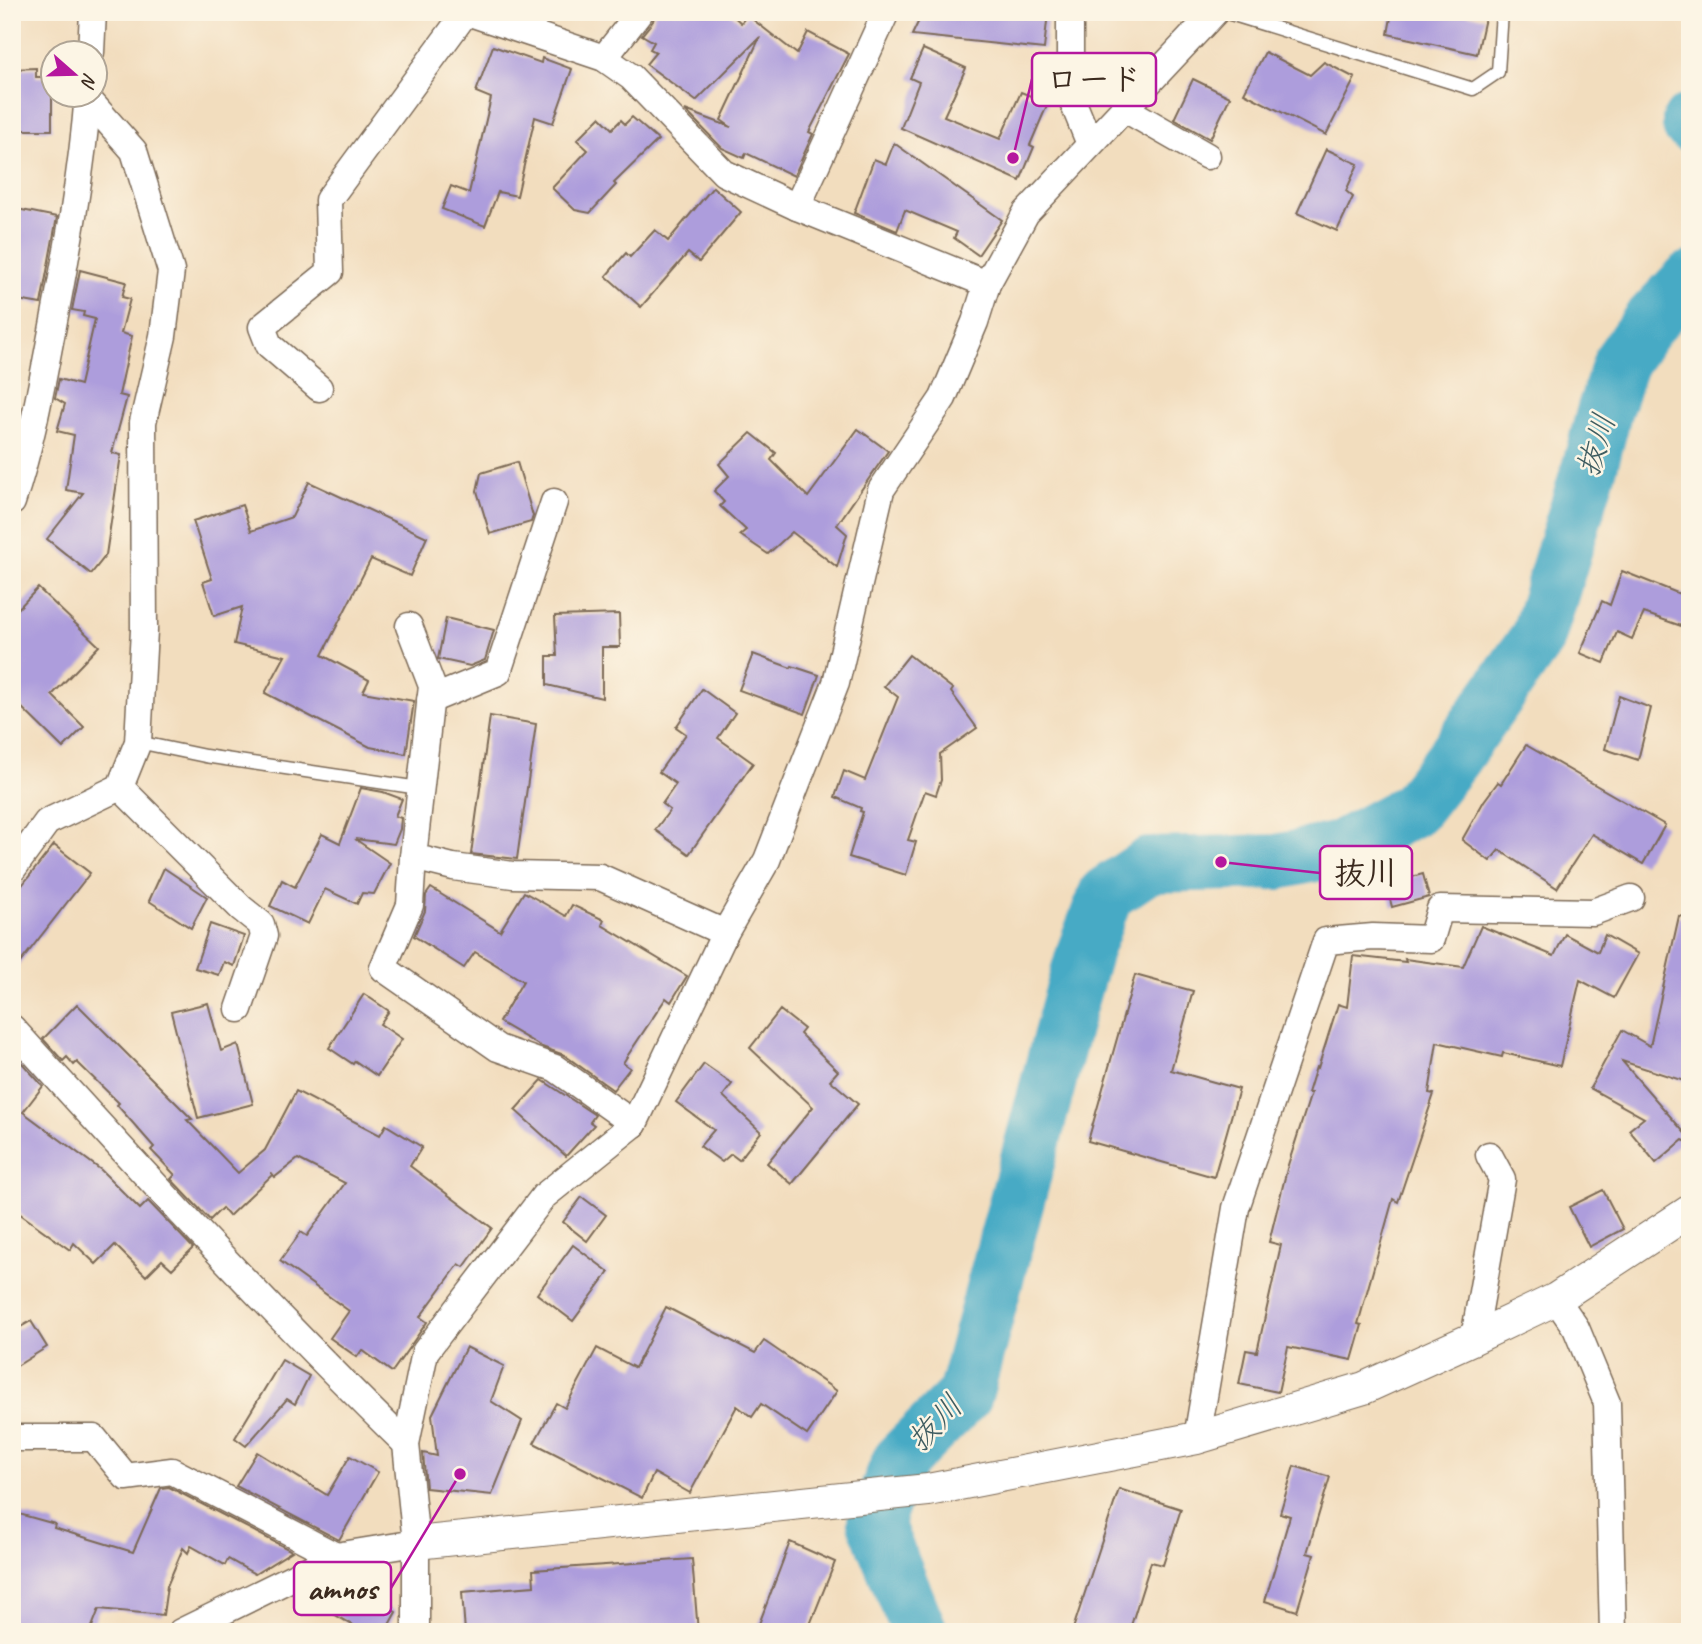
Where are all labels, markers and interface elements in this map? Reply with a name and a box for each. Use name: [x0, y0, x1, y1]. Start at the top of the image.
north arrow: [38, 38, 108, 108]
callout: ロード: [1032, 53, 1156, 106]
text: ロード: [1046, 59, 1142, 100]
text: N: [75, 70, 102, 92]
water label: 抜川: [1567, 408, 1625, 482]
callout: 抜川: [1320, 846, 1412, 899]
text: 抜川: [1334, 853, 1398, 894]
water label: 抜川: [898, 1386, 972, 1460]
callout: amnos: [294, 1562, 391, 1615]
text: amnos: [307, 1568, 380, 1609]

